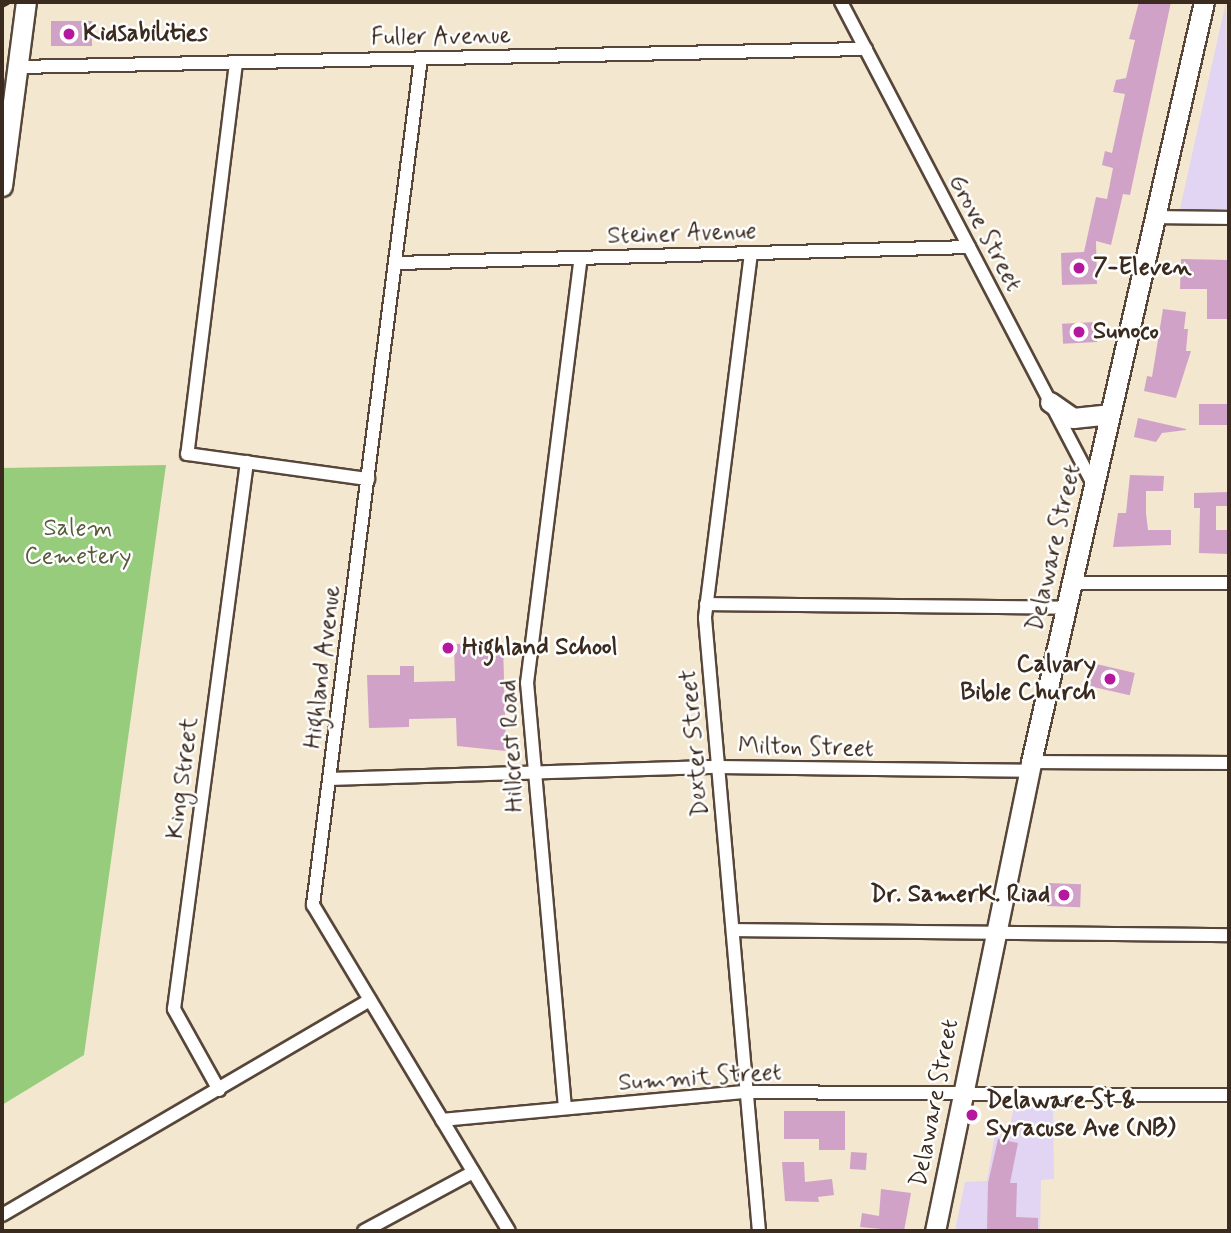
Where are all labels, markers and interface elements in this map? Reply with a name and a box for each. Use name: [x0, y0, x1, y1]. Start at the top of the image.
place label: Kidsabilities: [83, 20, 208, 48]
street label: Fuller Avenue: [372, 21, 510, 53]
marker: Kidsabilities: [61, 26, 77, 42]
street label: Grove Street: [941, 168, 1029, 298]
street label: Steiner Avenue: [604, 217, 760, 251]
place label: 7-Eleven: [1093, 254, 1192, 282]
marker: 7-Eleven: [1071, 260, 1087, 276]
place label: Sunoco: [1093, 318, 1159, 346]
marker: Sunoco: [1071, 324, 1087, 340]
street label: Delaware Street: [1020, 460, 1088, 636]
park label: Salem Cemetery: [24, 515, 132, 571]
street label: Highland Avenue: [298, 582, 348, 752]
place label: Highland School: [462, 634, 617, 662]
marker: Highland School: [440, 640, 456, 656]
place label: Calvary Bible Church: [963, 651, 1096, 707]
street label: Dexter Street: [674, 669, 716, 817]
marker: Calvary Bible Church: [1102, 671, 1118, 687]
street label: Hillcrest Road: [494, 679, 530, 813]
street label: King Street: [161, 715, 205, 841]
street label: Milton Street: [736, 732, 876, 764]
place label: Dr. SamerK. Riad: [870, 881, 1050, 909]
marker: Dr. SamerK. Riad: [1056, 887, 1072, 903]
street label: Delaware Street: [904, 1015, 966, 1191]
street label: Summit Street: [615, 1058, 785, 1098]
place label: Delaware St & Syracuse Ave (NB): [986, 1087, 1175, 1143]
marker: Delaware St & Syracuse Ave (NB): [964, 1107, 980, 1123]

